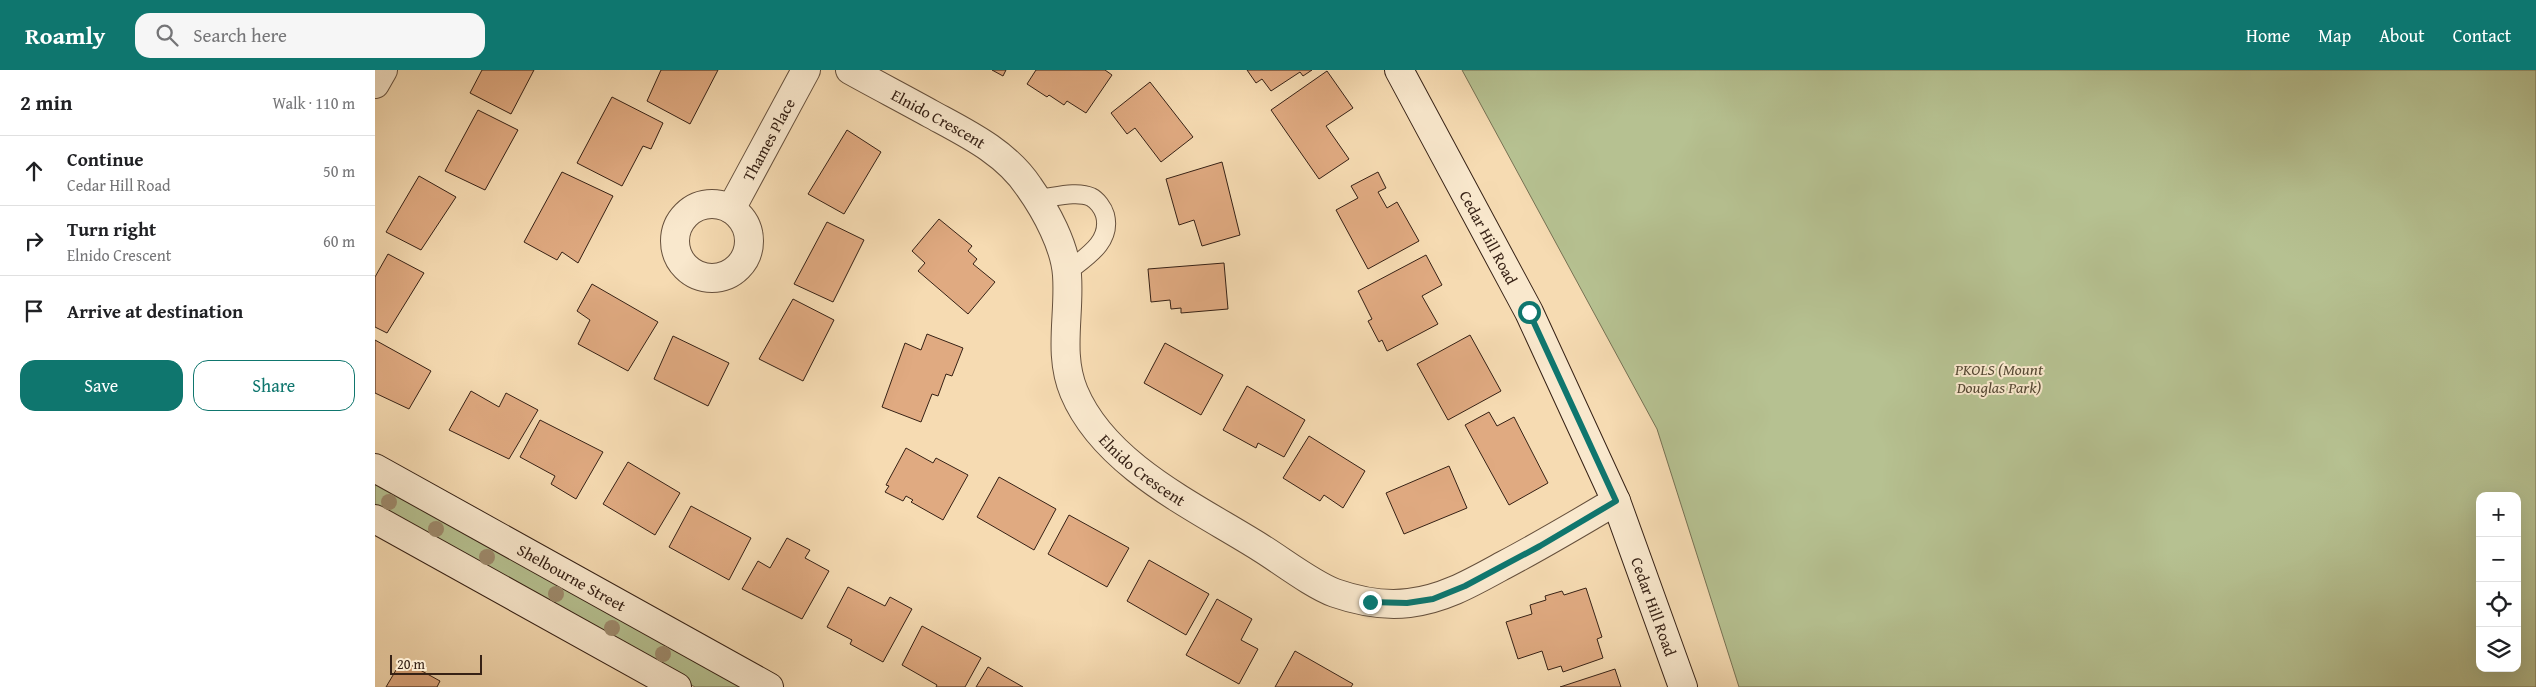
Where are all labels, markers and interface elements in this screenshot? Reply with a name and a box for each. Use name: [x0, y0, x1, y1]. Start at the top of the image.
search box: [135, 13, 485, 58]
text: Roamly: [25, 18, 105, 53]
icon: search: [153, 21, 181, 49]
text: Search here: [193, 21, 287, 49]
text: Home: [2246, 22, 2290, 49]
text: Map: [2318, 22, 2351, 49]
text: About: [2379, 22, 2425, 49]
text: Contact: [2453, 22, 2511, 49]
street label: Elnido Crescent: [887, 83, 991, 154]
text: 2 min: [20, 87, 72, 118]
text: Walk · 110 m: [272, 91, 355, 115]
street label: Thames Place: [736, 94, 801, 185]
text: Continue: [67, 145, 144, 173]
icon: ahead: [20, 157, 48, 185]
text: 50 m: [323, 159, 355, 183]
text: Cedar Hill Road: [67, 173, 171, 197]
street label: Cedar Hill Road: [1454, 186, 1524, 289]
text: Turn right: [67, 215, 156, 243]
icon: right: [20, 227, 48, 255]
text: 60 m: [323, 229, 355, 253]
text: Elnido Crescent: [67, 243, 171, 267]
icon: arrive: [20, 297, 48, 325]
text: Arrive at destination: [67, 297, 243, 325]
route start: [1518, 301, 1541, 324]
park label: PKOLS (Mount Douglas Park): [1954, 357, 2044, 399]
button: Save: [20, 360, 183, 411]
button: Share: [193, 360, 355, 411]
street label: Elnido Crescent: [1093, 429, 1190, 512]
map controls: [2476, 492, 2521, 672]
button: +: [2476, 492, 2521, 537]
street label: Shelbourne Street: [513, 537, 631, 617]
button: −: [2476, 537, 2521, 582]
street label: Cedar Hill Road: [1625, 554, 1683, 660]
button: locate: [2476, 582, 2521, 627]
route end: [1359, 591, 1382, 614]
button: layers: [2476, 627, 2521, 672]
scale bar: [390, 652, 483, 675]
text: 20 m: [397, 654, 425, 674]

